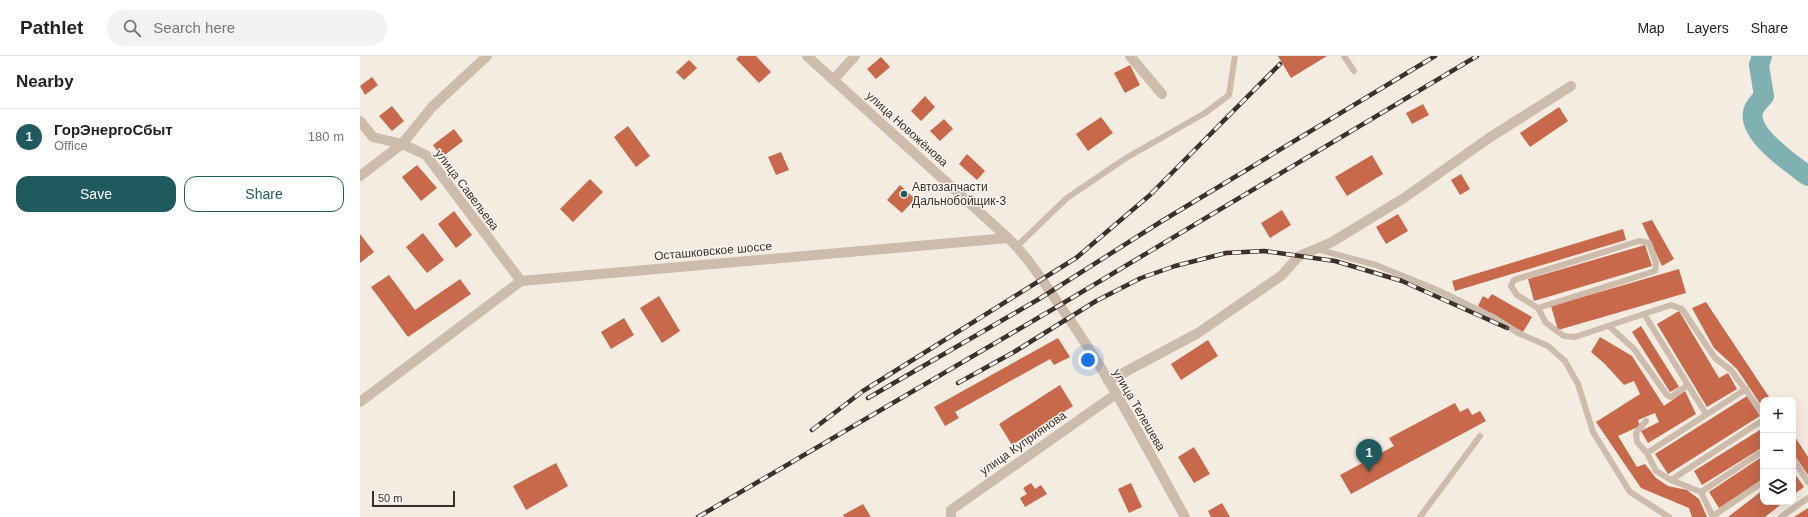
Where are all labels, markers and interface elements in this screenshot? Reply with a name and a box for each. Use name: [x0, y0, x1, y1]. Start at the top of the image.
search box: [107, 10, 387, 46]
text: Pathlet: [20, 17, 83, 38]
icon: search: [121, 17, 143, 39]
text: Search here: [153, 19, 235, 36]
text: Map: [1637, 20, 1665, 36]
text: Layers: [1687, 20, 1729, 36]
text: Share: [1751, 20, 1788, 36]
text: Nearby: [16, 72, 74, 91]
street label: улица Новожёнова: [863, 89, 951, 170]
text: ГорЭнергоСбыт: [54, 121, 173, 138]
text: 1: [25, 129, 33, 144]
text: 180 m: [308, 129, 344, 144]
text: Office: [54, 138, 88, 153]
street label: улица Савельева: [432, 147, 502, 233]
button: Save: [16, 176, 176, 212]
button: Share: [184, 176, 344, 212]
place label: Автозапчасти Дальнобойщик-3: [912, 180, 1006, 208]
marker: Автозапчасти Дальнобойщик-3: [899, 189, 909, 199]
street label: Осташковское шоссе: [653, 239, 773, 263]
your location: [1078, 350, 1098, 370]
street label: улица Телешева: [1110, 367, 1168, 454]
map controls: [1760, 397, 1796, 505]
button: +: [1760, 397, 1796, 433]
street label: улица Куприянова: [977, 408, 1069, 478]
button: −: [1760, 433, 1796, 469]
pin: 1: [1356, 439, 1382, 472]
button: layers: [1760, 469, 1796, 505]
scale bar: [372, 489, 455, 508]
text: 50 m: [378, 492, 402, 504]

